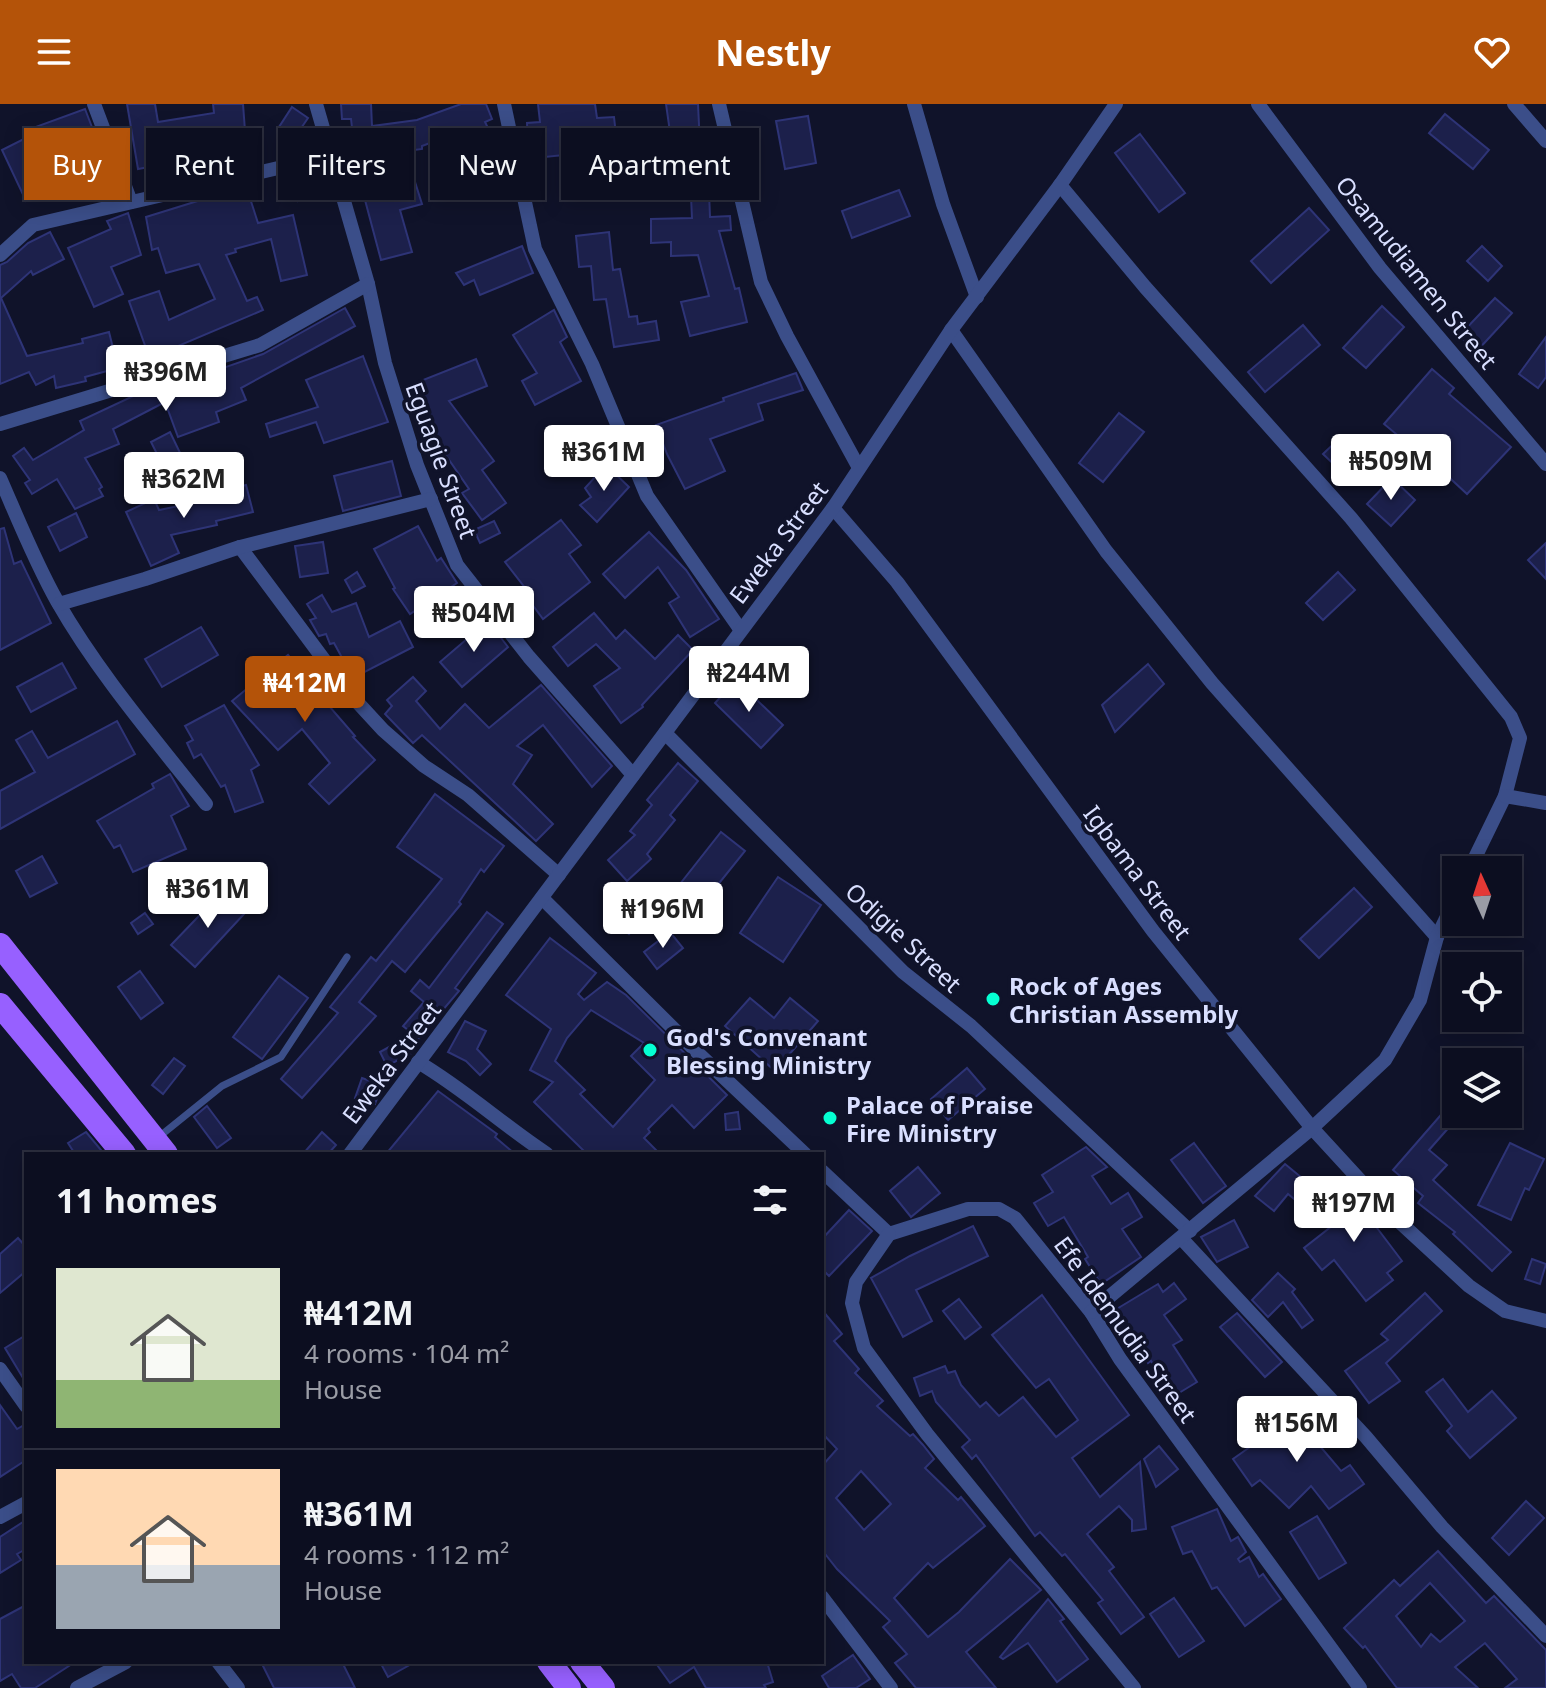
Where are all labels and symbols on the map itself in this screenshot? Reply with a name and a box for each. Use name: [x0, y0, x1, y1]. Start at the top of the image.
street label: Osamudiamen Street: [1329, 169, 1505, 376]
pin: ₦396M: [110, 345, 222, 413]
street label: Eguagie Street: [398, 377, 486, 543]
pin: ₦361M: [548, 425, 660, 493]
pin: ₦509M: [1335, 434, 1447, 502]
pin: ₦362M: [128, 452, 240, 520]
street label: Eweka Street: [721, 474, 835, 610]
pin: ₦504M: [418, 586, 530, 654]
pin: ₦244M: [693, 646, 805, 714]
pin: ₦412M: [249, 656, 361, 724]
street label: Igbama Street: [1077, 798, 1200, 946]
north arrow: [1442, 856, 1522, 936]
pin: ₦361M: [152, 862, 264, 930]
street label: Odigie Street: [839, 875, 969, 1000]
pin: ₦196M: [607, 882, 719, 950]
place label: Rock of Ages Christian Assembly: [1009, 969, 1239, 1030]
marker: Rock of Ages Christian Assembly: [984, 990, 1002, 1008]
street label: Eweka Street: [334, 994, 448, 1130]
place label: God's Convenant Blessing Ministry: [666, 1020, 871, 1081]
marker: God's Convenant Blessing Ministry: [641, 1041, 659, 1059]
place label: Palace of Praise Fire Ministry: [846, 1088, 1033, 1149]
marker: Palace of Praise Fire Ministry: [821, 1109, 839, 1127]
pin: ₦197M: [1298, 1176, 1410, 1244]
street label: Efe Idemudia Street: [1047, 1229, 1205, 1429]
pin: ₦156M: [1241, 1396, 1353, 1464]

